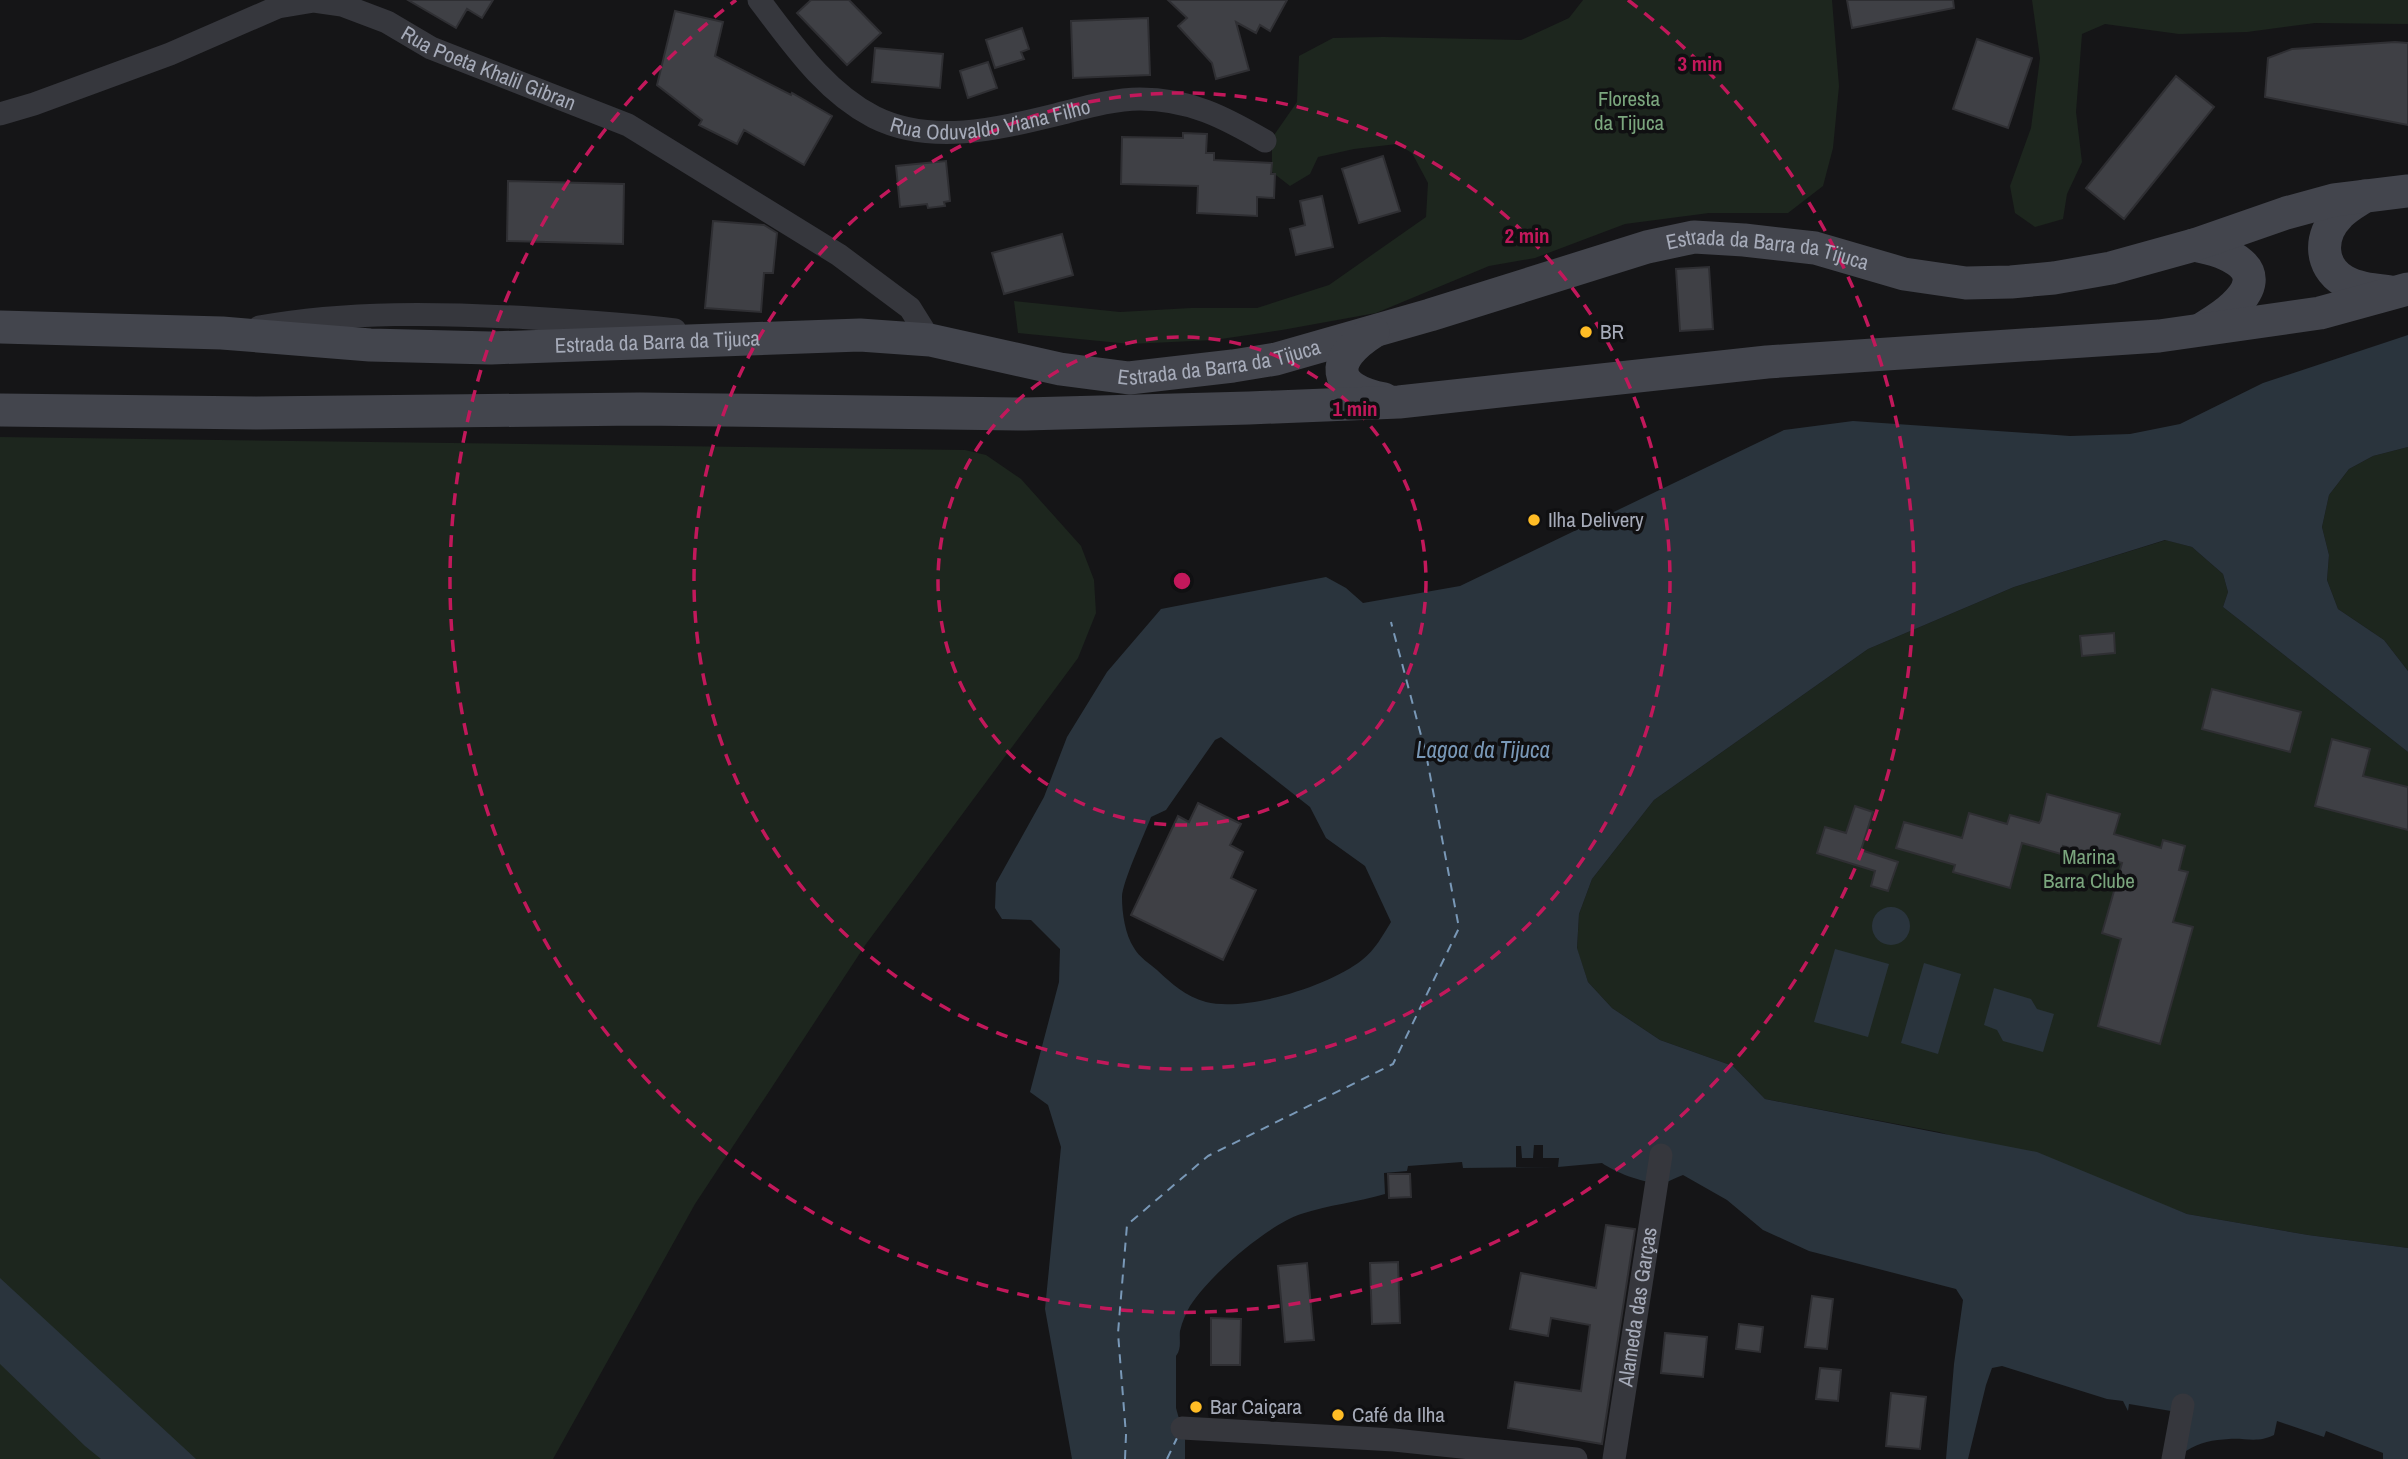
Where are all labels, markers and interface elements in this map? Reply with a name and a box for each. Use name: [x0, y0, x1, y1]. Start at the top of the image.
street label: Rua Poeta Khalil Gibran: [396, 19, 580, 117]
text: 3 min: [1678, 49, 1722, 78]
park label: Floresta da Tijuca: [1594, 84, 1664, 137]
street label: Rua Oduvaldo Viana Filho: [887, 92, 1093, 147]
text: 2 min: [1505, 221, 1549, 250]
street label: Estrada da Barra da Tijuca: [1663, 222, 1873, 277]
place label: BR: [1600, 317, 1624, 346]
street label: Estrada da Barra da Tijuca: [554, 324, 761, 360]
marker: BR: [1578, 324, 1594, 340]
street label: Estrada da Barra da Tijuca: [1116, 332, 1324, 392]
text: 1 min: [1333, 394, 1377, 423]
place label: Ilha Delivery: [1548, 505, 1644, 534]
marker: Ilha Delivery: [1526, 512, 1542, 528]
centre of rings: [1170, 569, 1194, 593]
water label: Lagoa da Tijuca: [1416, 734, 1550, 765]
park label: Marina Barra Clube: [2043, 842, 2135, 895]
street label: Alameda das Garças: [1610, 1225, 1664, 1389]
place label: Bar Caiçara: [1210, 1392, 1302, 1421]
marker: Bar Caiçara: [1188, 1399, 1204, 1415]
place label: Café da Ilha: [1352, 1400, 1445, 1429]
marker: Café da Ilha: [1330, 1407, 1346, 1423]

